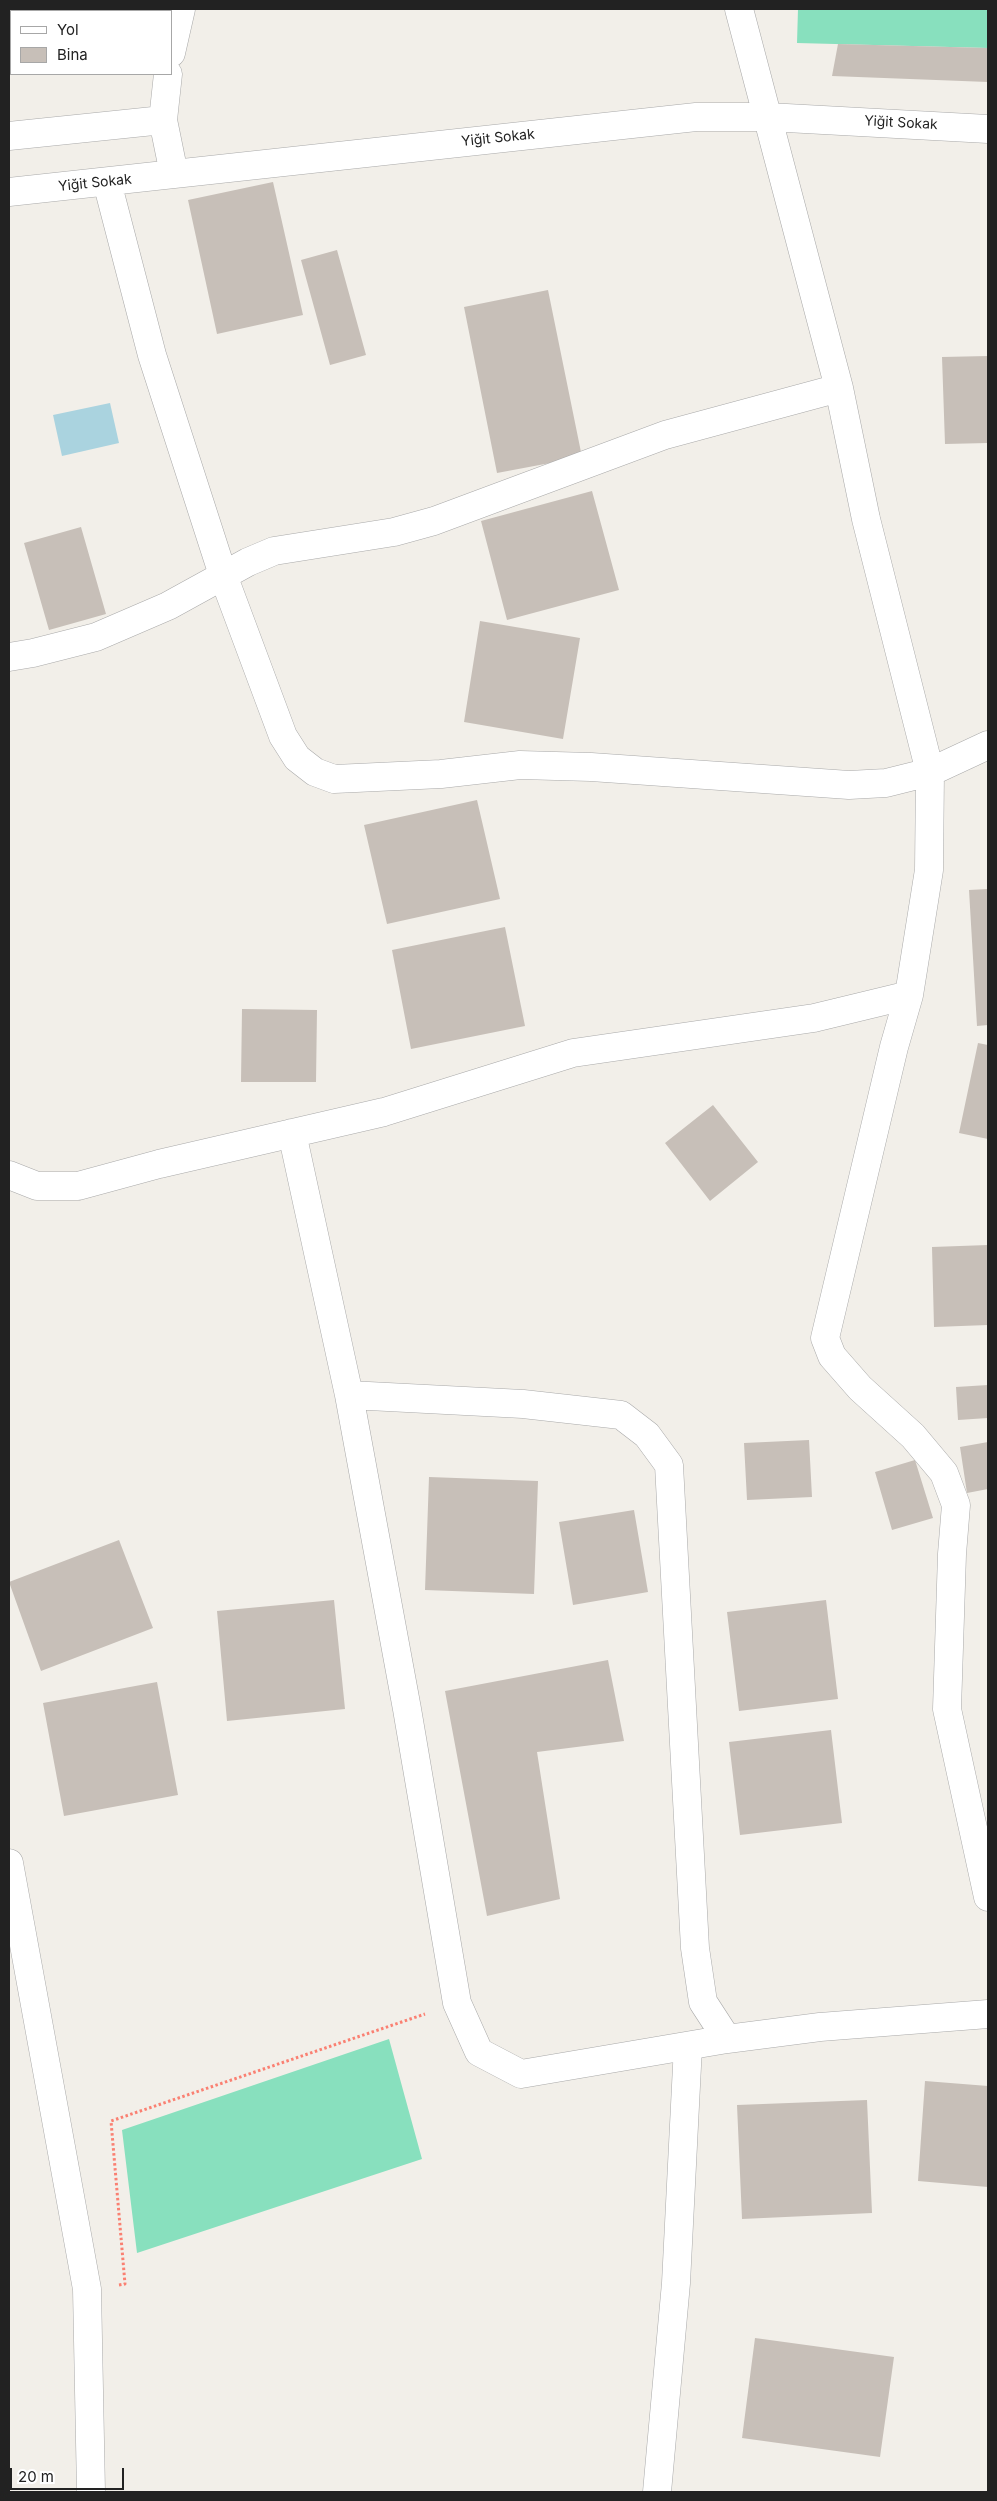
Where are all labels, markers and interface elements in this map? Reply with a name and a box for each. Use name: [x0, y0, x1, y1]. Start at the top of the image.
legend: [10, 10, 172, 75]
text: Yol: [57, 20, 79, 39]
text: Bina: [57, 45, 88, 64]
street label: Yiğit Sokak: [864, 113, 938, 133]
street label: Yiğit Sokak: [461, 126, 535, 150]
street label: Yiğit Sokak: [58, 171, 132, 195]
scale bar: [12, 2458, 126, 2490]
text: 20 m: [18, 2467, 54, 2486]

